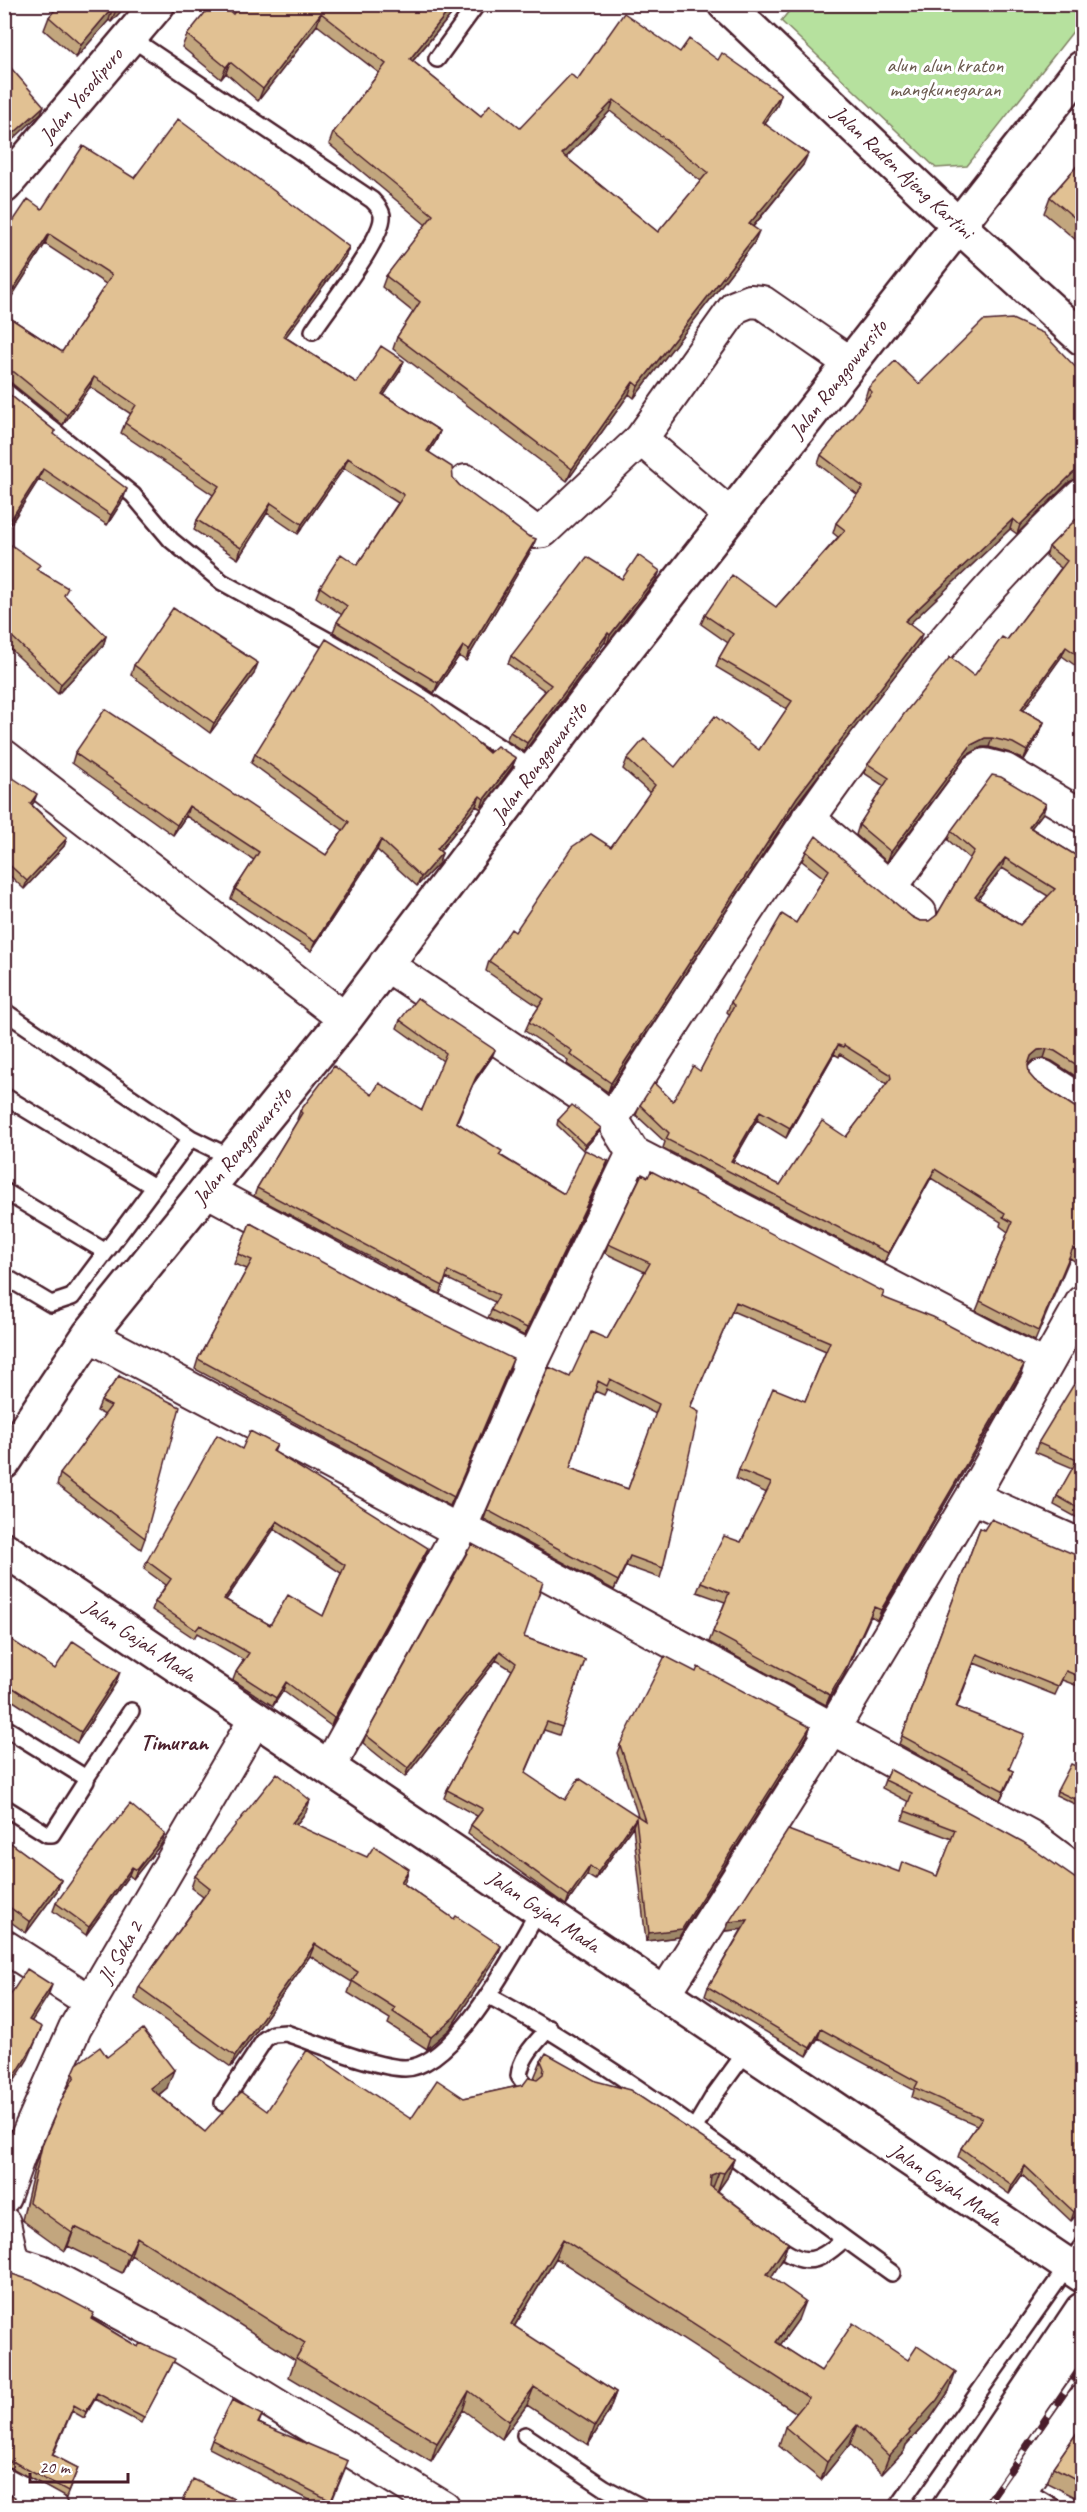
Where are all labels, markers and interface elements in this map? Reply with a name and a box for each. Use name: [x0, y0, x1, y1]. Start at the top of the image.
street label: Jalan Yosodipuro: [33, 41, 129, 149]
park label: alun alun kraton mangkunegaran: [887, 52, 1004, 102]
street label: Jalan Raden Ajeng Kartini: [826, 99, 981, 246]
street label: Jalan Ronggowarsito: [783, 313, 893, 444]
street label: Jalan Ronggowarsito: [485, 695, 594, 828]
street label: Jalan Ronggowarsito: [186, 1081, 298, 1211]
street label: Jalan Gajah Mada: [78, 1592, 203, 1688]
district label: Timuran: [140, 1727, 210, 1757]
street label: Jalan Gajah Mada: [482, 1863, 607, 1959]
street label: Jl. Soka 2: [91, 1915, 149, 1989]
street label: Jalan Gajah Mada: [884, 2136, 1009, 2232]
scale bar: [30, 2446, 128, 2484]
text: 20 m: [39, 2456, 72, 2478]

